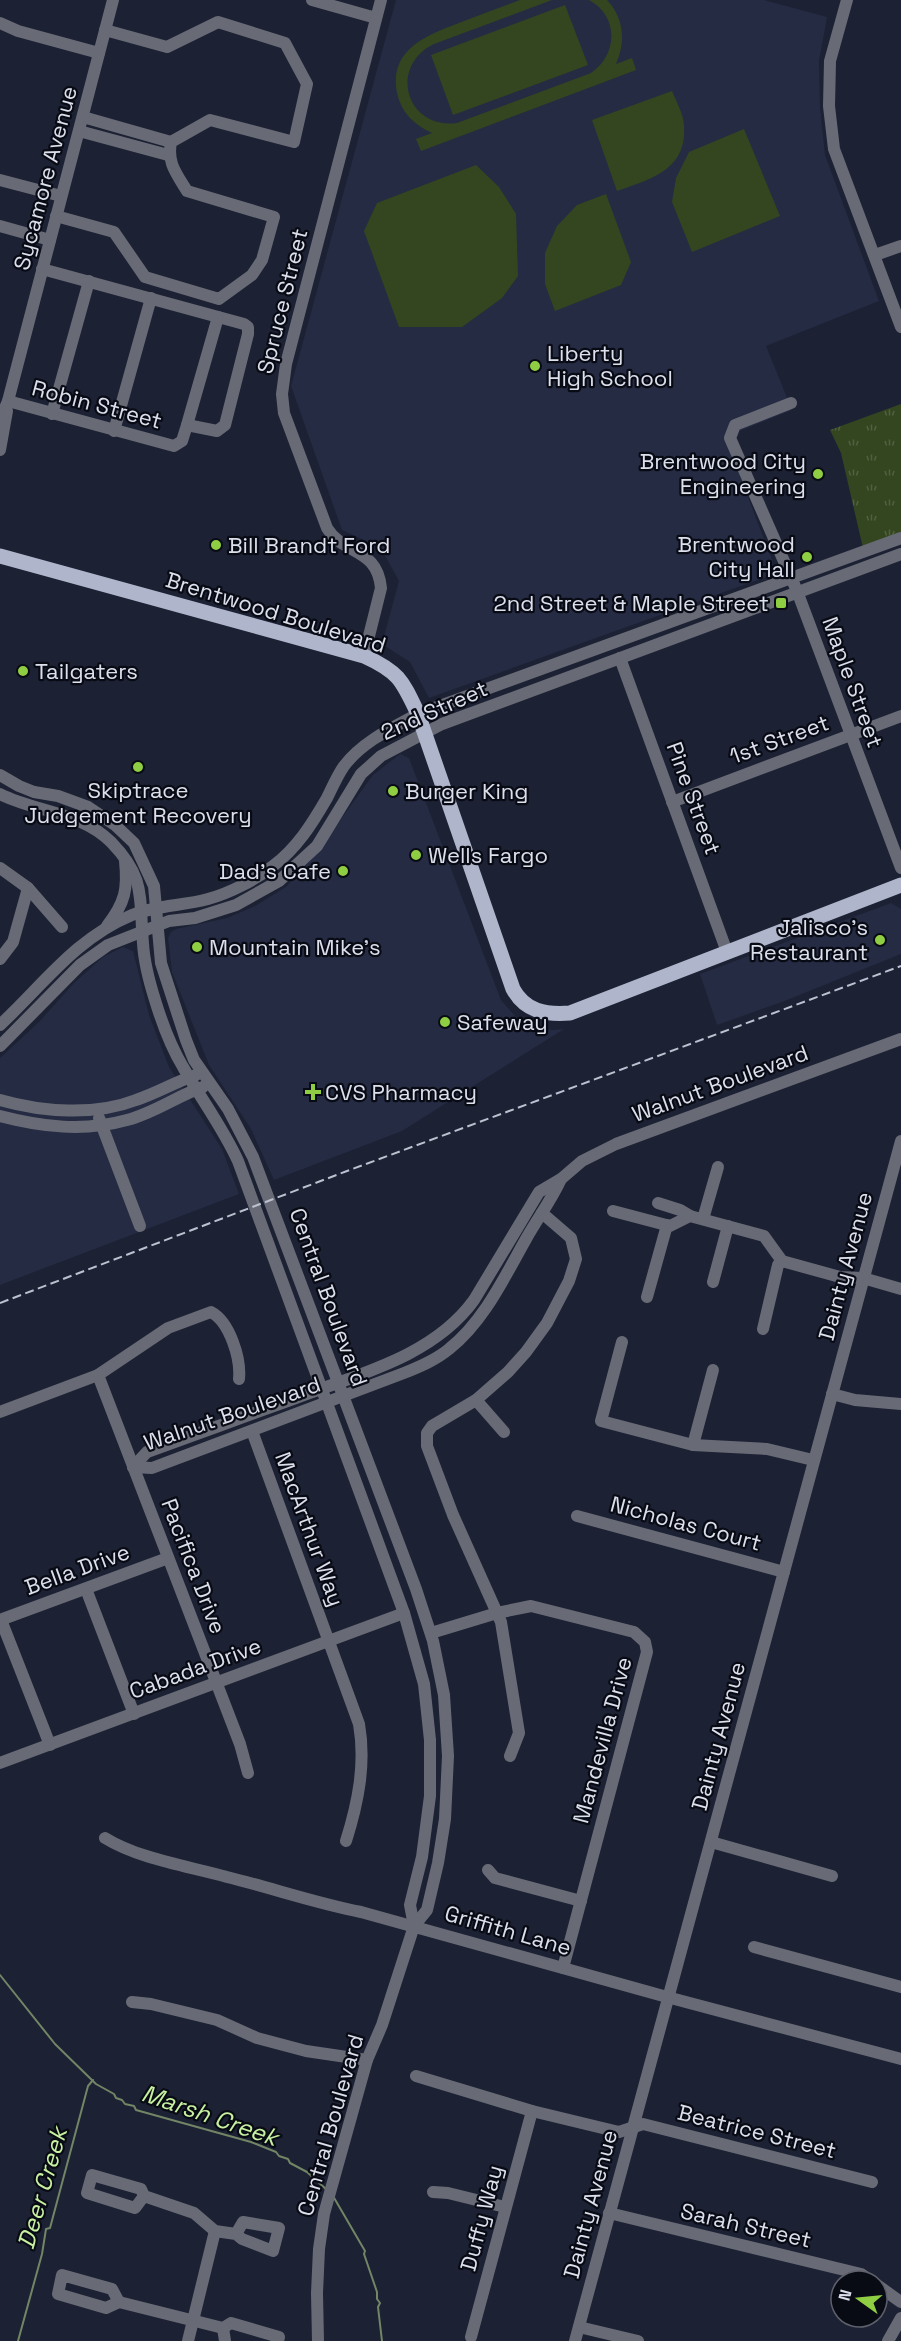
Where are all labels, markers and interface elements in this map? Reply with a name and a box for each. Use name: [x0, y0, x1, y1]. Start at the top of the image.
street label: Sycamore Avenue: [7, 83, 83, 273]
street label: Spruce Street: [250, 226, 314, 376]
place label: Liberty High School: [547, 339, 673, 392]
marker: Liberty High School: [528, 359, 542, 373]
street label: Robin Street: [29, 373, 165, 435]
place label: Brentwood City Engineering: [640, 447, 806, 500]
marker: Brentwood City Engineering: [811, 467, 825, 481]
place label: Brentwood City Hall: [677, 530, 795, 583]
place label: Bill Brandt Ford: [228, 531, 390, 559]
marker: Bill Brandt Ford: [209, 538, 223, 552]
marker: Brentwood City Hall: [800, 550, 814, 564]
street label: Brentwood Boulevard: [162, 565, 390, 659]
place label: 2nd Street & Maple Street: [493, 589, 769, 617]
marker: 2nd Street & Maple Street: [774, 596, 788, 610]
street label: Maple Street: [816, 613, 890, 751]
place label: Tailgaters: [35, 657, 138, 685]
marker: Tailgaters: [16, 664, 30, 678]
street label: 2nd Street: [376, 674, 492, 746]
street label: 1st Street: [726, 708, 832, 770]
street label: Pine Street: [661, 738, 727, 858]
marker: Skiptrace Judgement Recovery: [131, 760, 145, 774]
place label: Skiptrace Judgement Recovery: [24, 776, 252, 829]
place label: Burger King: [405, 777, 528, 805]
marker: Burger King: [386, 784, 400, 798]
place label: Wells Fargo: [428, 841, 548, 869]
marker: Wells Fargo: [409, 848, 423, 862]
place label: Dad's Cafe: [219, 857, 331, 885]
marker: Dad's Cafe: [336, 864, 350, 878]
place label: Jalisco's Restaurant: [750, 913, 868, 966]
place label: Mountain Mike's: [209, 933, 381, 961]
marker: Jalisco's Restaurant: [873, 933, 887, 947]
marker: Mountain Mike's: [190, 940, 204, 954]
place label: Safeway: [457, 1008, 548, 1036]
marker: Safeway: [438, 1015, 452, 1029]
street label: Walnut Boulevard: [628, 1038, 812, 1128]
place label: CVS Pharmacy: [325, 1078, 477, 1106]
marker: CVS Pharmacy: [306, 1085, 320, 1099]
street label: Dainty Avenue: [812, 1189, 878, 1343]
street label: Central Boulevard: [284, 1204, 374, 1390]
street label: Walnut Boulevard: [140, 1370, 324, 1456]
street label: MacArthur Way: [269, 1448, 351, 1610]
street label: Nicholas Court: [607, 1489, 765, 1557]
street label: Pacifica Drive: [155, 1494, 233, 1638]
street label: Bella Drive: [21, 1537, 133, 1601]
street label: Cabada Drive: [125, 1631, 265, 1705]
street label: Mandevilla Drive: [566, 1654, 638, 1826]
street label: Dainty Avenue: [685, 1659, 751, 1813]
street label: Griffith Lane: [442, 1899, 574, 1961]
street label: Central Boulevard: [291, 2031, 369, 2219]
water label: Marsh Creek: [138, 2077, 285, 2154]
street label: Beatrice Street: [675, 2098, 839, 2164]
water label: Deer Creek: [10, 2121, 75, 2252]
street label: Dainty Avenue: [557, 2127, 623, 2281]
street label: Duffy Way: [453, 2162, 509, 2274]
street label: Sarah Street: [678, 2196, 814, 2254]
north arrow: [829, 2269, 889, 2329]
text: N: [833, 2287, 857, 2303]

